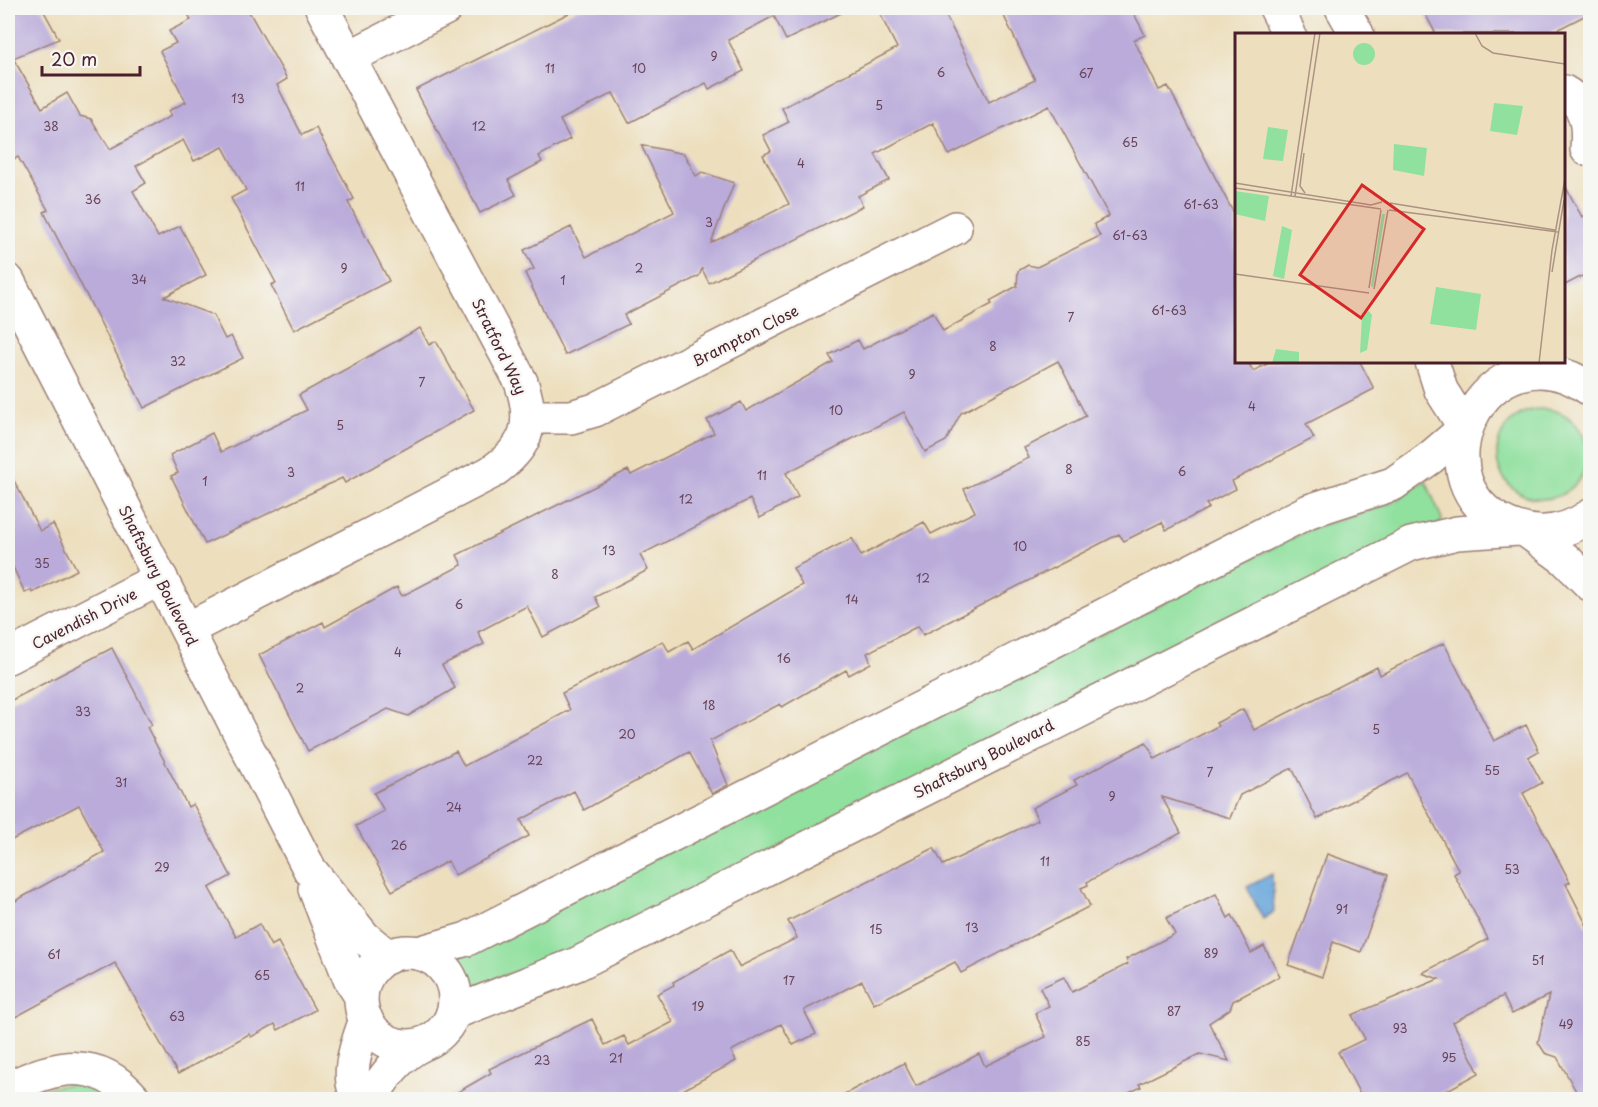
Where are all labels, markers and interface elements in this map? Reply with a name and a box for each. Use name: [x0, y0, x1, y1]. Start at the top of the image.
inset map: [1235, 33, 1565, 363]
scale bar: [42, 39, 140, 77]
text: 20 m: [51, 45, 97, 72]
house number: 9: [710, 47, 718, 65]
house number: 11: [545, 59, 555, 77]
house number: 10: [632, 59, 646, 77]
house number: 6: [937, 63, 945, 81]
house number: 67: [1079, 64, 1094, 82]
house number: 13: [231, 89, 245, 107]
house number: 5: [875, 96, 883, 114]
house number: 38: [43, 117, 59, 135]
house number: 12: [472, 117, 486, 135]
house number: 65: [1122, 133, 1138, 151]
house number: 4: [797, 154, 805, 172]
house number: 11: [295, 177, 305, 195]
house number: 36: [85, 190, 101, 208]
house number: 61-63: [1183, 195, 1219, 213]
house number: 3: [705, 213, 713, 231]
house number: 61-63: [1112, 226, 1148, 244]
house number: 9: [340, 259, 348, 277]
house number: 2: [635, 259, 643, 277]
house number: 34: [131, 270, 147, 288]
house number: 1: [560, 271, 566, 289]
street label: Stratford Way: [467, 294, 533, 398]
street label: Brampton Close: [688, 298, 802, 372]
house number: 61-63: [1151, 301, 1187, 319]
house number: 7: [1068, 308, 1075, 326]
house number: 8: [989, 337, 997, 355]
house number: 32: [170, 352, 186, 370]
house number: 9: [908, 365, 916, 383]
house number: 7: [419, 373, 426, 391]
house number: 4: [1248, 397, 1256, 415]
house number: 10: [829, 401, 843, 419]
house number: 5: [336, 416, 344, 434]
house number: 8: [1065, 460, 1073, 478]
house number: 6: [1178, 462, 1186, 480]
house number: 3: [287, 463, 295, 481]
house number: 11: [757, 466, 767, 484]
house number: 1: [202, 472, 208, 490]
house number: 12: [679, 490, 693, 508]
street label: Shaftsbury Boulevard: [114, 501, 204, 649]
house number: 10: [1013, 537, 1027, 555]
house number: 13: [602, 541, 616, 559]
house number: 35: [34, 554, 50, 572]
house number: 8: [551, 565, 559, 583]
house number: 12: [916, 569, 930, 587]
street label: Cavendish Drive: [27, 582, 141, 654]
house number: 14: [845, 590, 859, 608]
house number: 6: [455, 595, 463, 613]
house number: 4: [394, 643, 402, 661]
house number: 16: [777, 649, 791, 667]
house number: 2: [296, 679, 304, 697]
house number: 18: [703, 696, 715, 714]
house number: 33: [75, 702, 91, 720]
street label: Shaftsbury Boulevard: [909, 713, 1057, 803]
house number: 5: [1372, 720, 1380, 738]
house number: 20: [618, 725, 636, 743]
house number: 22: [527, 751, 543, 769]
house number: 55: [1484, 761, 1500, 779]
house number: 7: [1207, 763, 1214, 781]
house number: 31: [115, 773, 127, 791]
house number: 9: [1108, 787, 1116, 805]
house number: 24: [446, 798, 462, 816]
house number: 26: [391, 836, 407, 854]
house number: 11: [1040, 852, 1050, 870]
house number: 29: [154, 858, 170, 876]
house number: 53: [1504, 860, 1520, 878]
house number: 91: [1336, 900, 1348, 918]
house number: 13: [965, 918, 979, 936]
house number: 15: [869, 920, 883, 938]
house number: 89: [1204, 944, 1218, 962]
house number: 61: [47, 945, 61, 963]
house number: 51: [1532, 951, 1544, 969]
house number: 65: [254, 966, 270, 984]
house number: 17: [783, 971, 795, 989]
house number: 19: [692, 997, 704, 1015]
house number: 87: [1167, 1002, 1181, 1020]
house number: 63: [169, 1007, 185, 1025]
house number: 49: [1559, 1015, 1573, 1033]
house number: 93: [1393, 1019, 1407, 1037]
house number: 85: [1076, 1032, 1090, 1050]
house number: 95: [1442, 1048, 1456, 1066]
house number: 21: [609, 1049, 623, 1067]
house number: 23: [534, 1051, 550, 1069]

